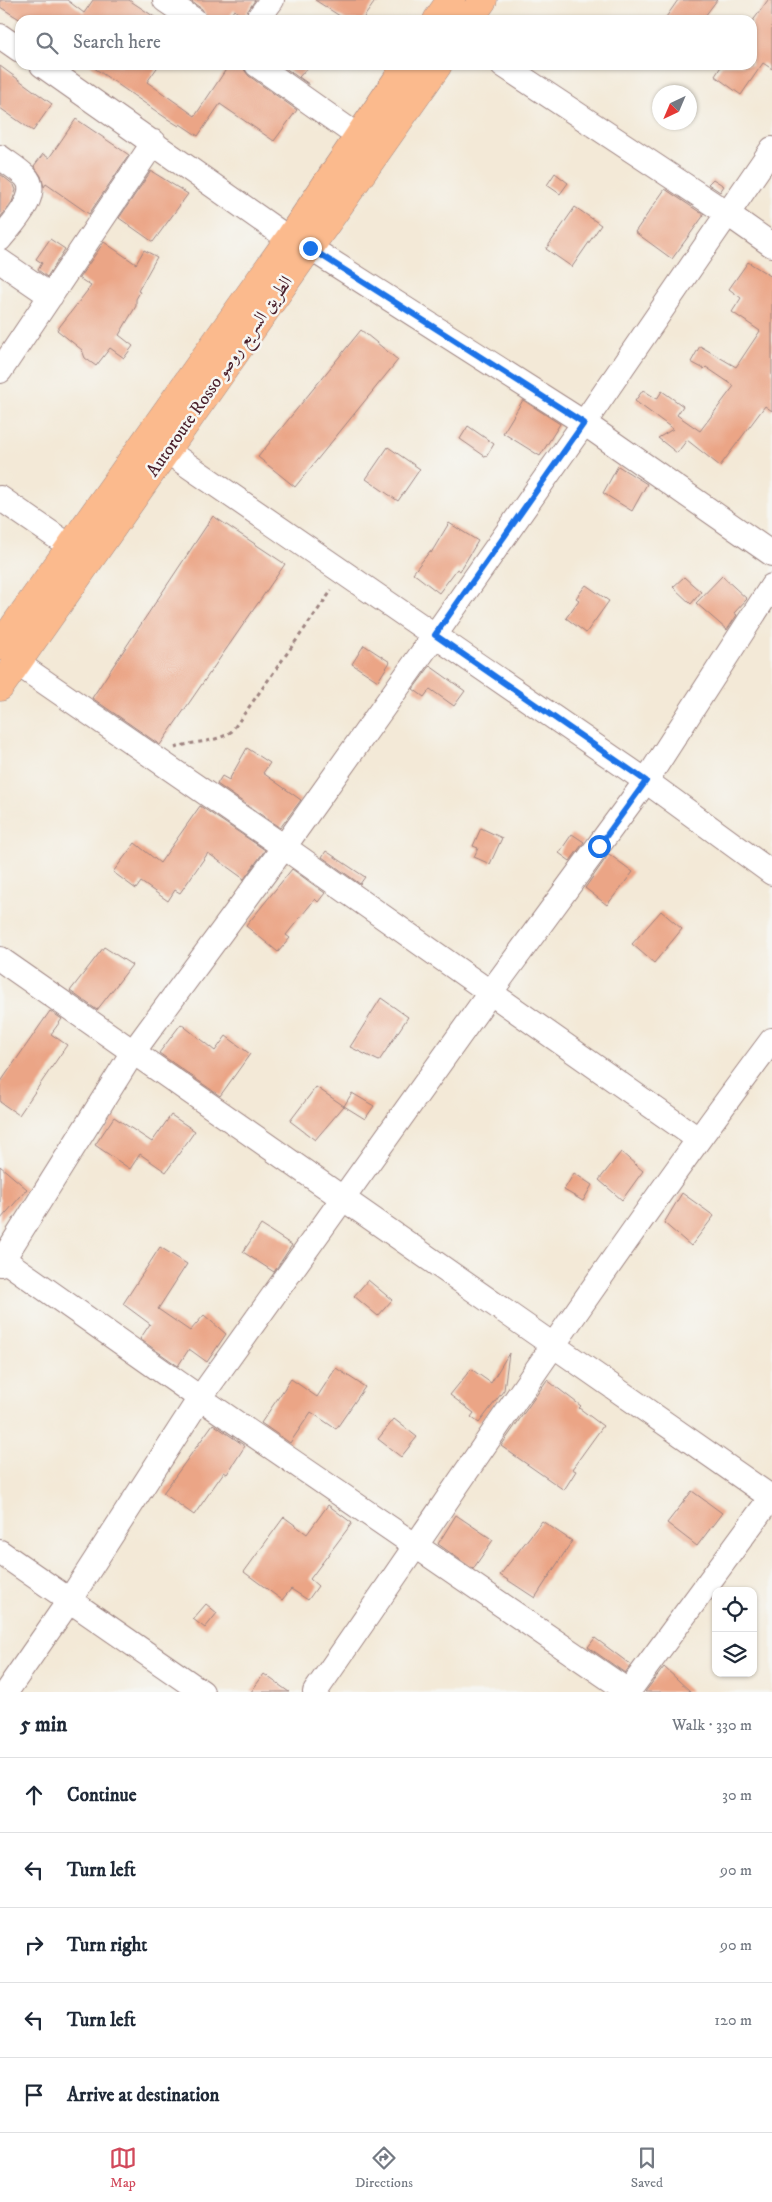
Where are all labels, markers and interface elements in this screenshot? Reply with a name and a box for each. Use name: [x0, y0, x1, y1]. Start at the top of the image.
search box: [15, 15, 757, 70]
icon: search: [33, 29, 61, 57]
text: Search here: [73, 31, 161, 54]
north arrow: [652, 85, 697, 130]
route end: [299, 237, 322, 260]
street label: Autoroute Rosso الطريق السريع روصو: [142, 272, 301, 483]
route start: [588, 835, 611, 858]
map controls: [712, 1587, 757, 1677]
button: locate: [712, 1587, 757, 1632]
button: layers: [712, 1632, 757, 1677]
text: 5 min: [20, 1712, 67, 1738]
text: Walk · 330 m: [672, 1715, 752, 1735]
icon: ahead: [20, 1781, 48, 1809]
text: Continue: [67, 1784, 137, 1807]
text: 30 m: [722, 1785, 752, 1805]
icon: left: [20, 1856, 48, 1884]
text: Turn left: [67, 1859, 136, 1882]
text: 90 m: [720, 1860, 752, 1880]
icon: right: [20, 1931, 48, 1959]
text: Turn right: [67, 1934, 147, 1957]
text: 90 m: [720, 1935, 752, 1955]
icon: left: [20, 2006, 48, 2034]
text: Turn left: [67, 2009, 136, 2032]
text: 120 m: [714, 2010, 752, 2030]
icon: arrive: [20, 2081, 48, 2109]
text: Arrive at destination: [67, 2084, 219, 2107]
tab: Map: [109, 2144, 137, 2192]
tab: Directions: [355, 2144, 413, 2192]
tab: Saved: [631, 2144, 663, 2192]

